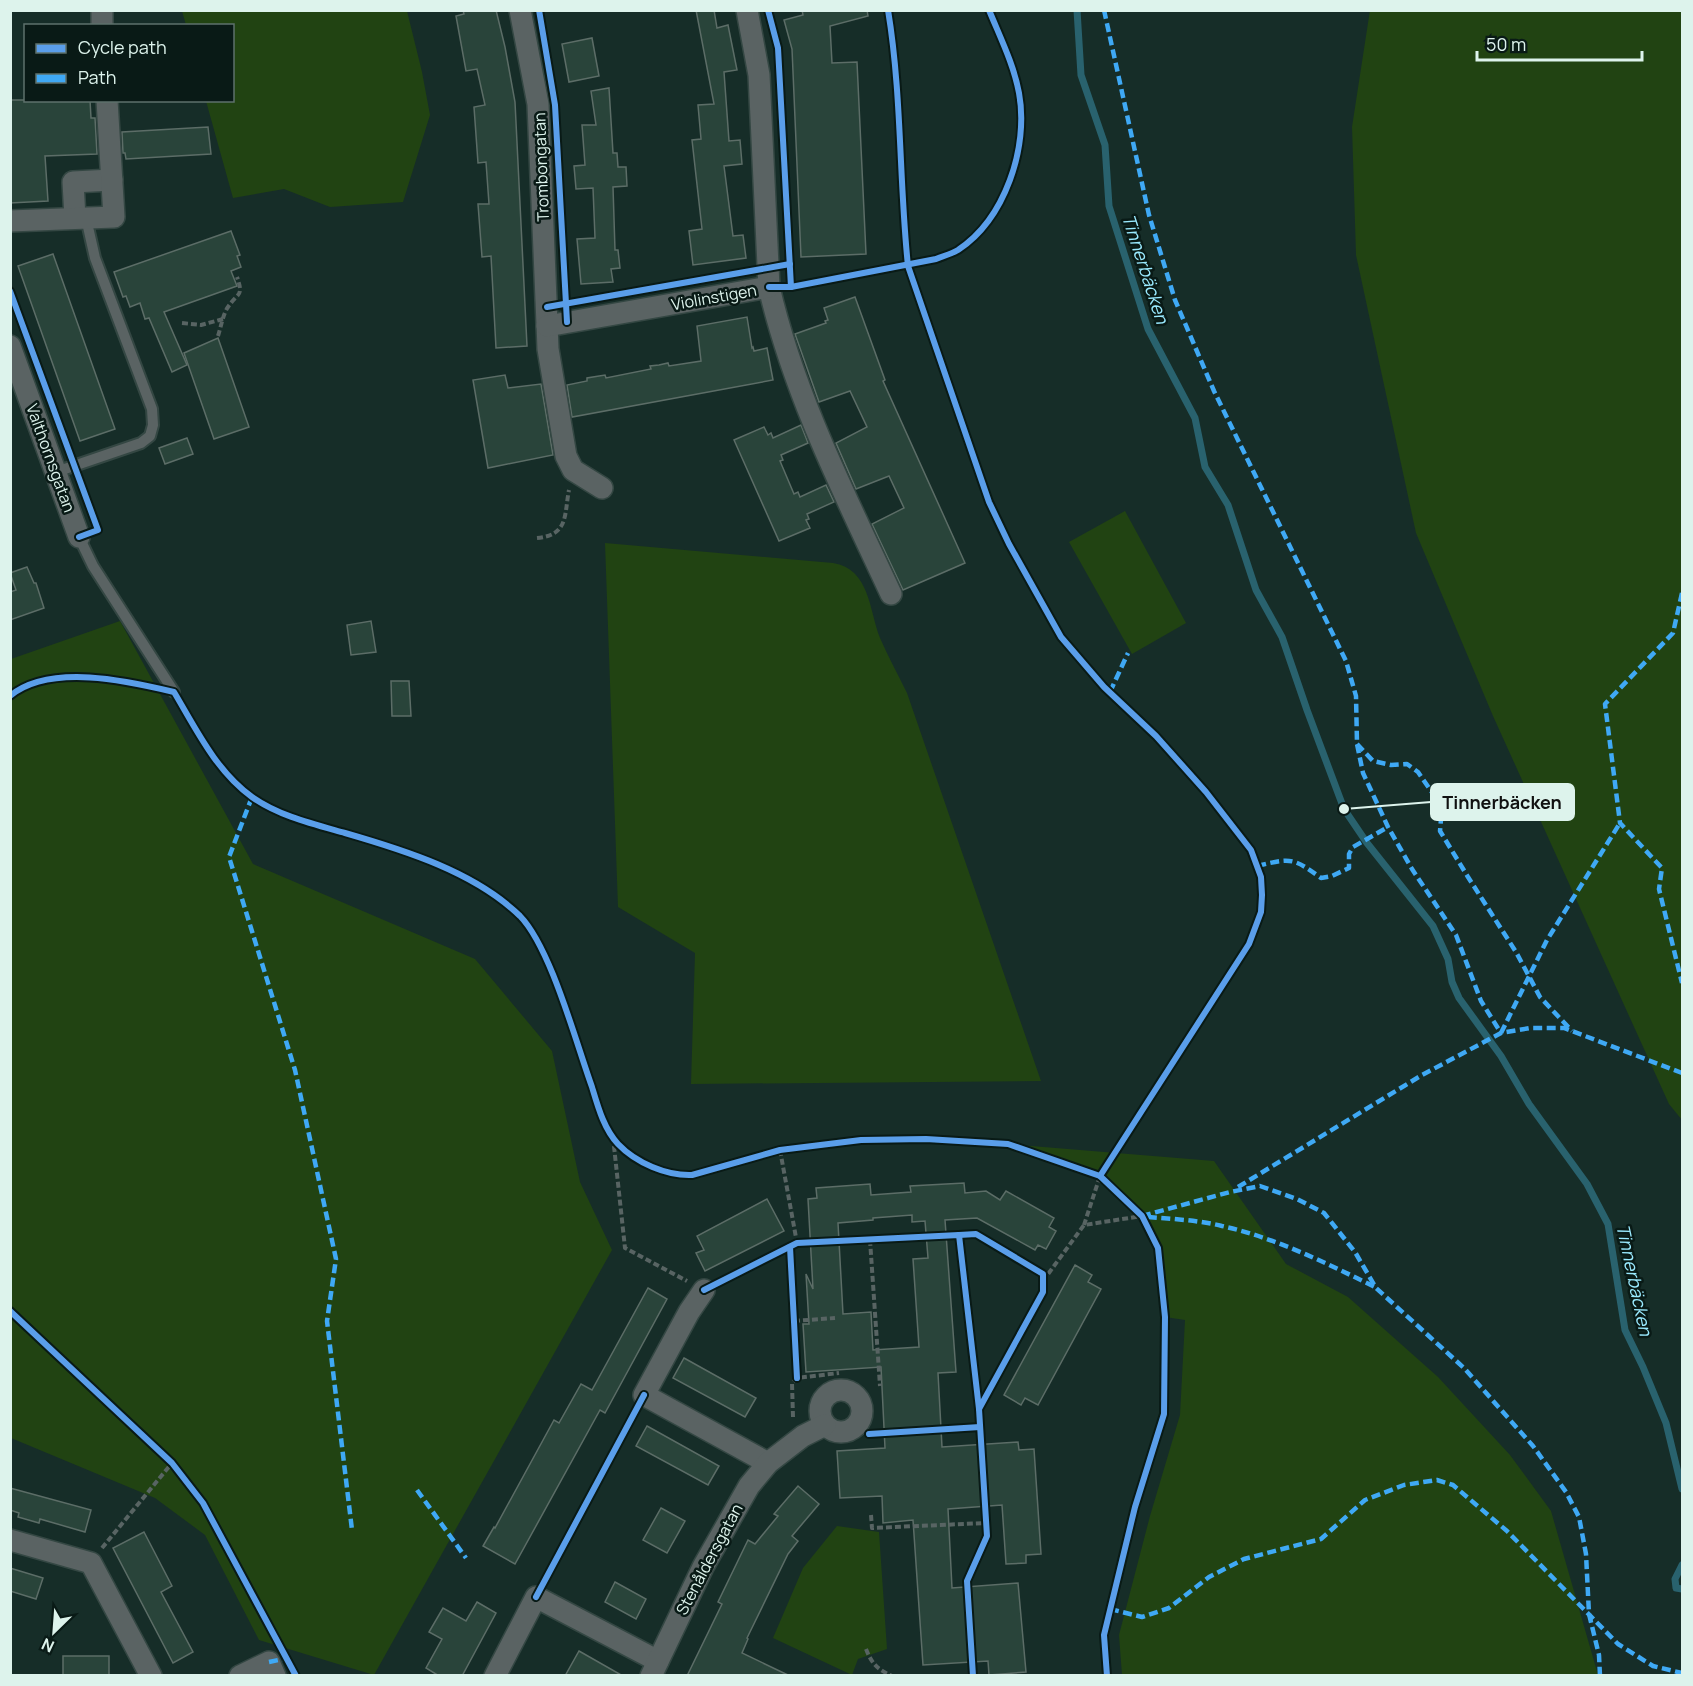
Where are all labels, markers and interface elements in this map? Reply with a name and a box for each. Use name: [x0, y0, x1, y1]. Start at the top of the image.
legend: [24, 24, 234, 102]
scale bar: [1477, 24, 1642, 62]
text: 50 m: [1486, 32, 1526, 56]
text: Cycle path: [78, 35, 167, 59]
text: Path: [78, 65, 116, 89]
street label: Trombongatan: [528, 112, 554, 222]
water label: Tinnerbäcken: [1117, 211, 1175, 328]
street label: Violinstigen: [670, 279, 758, 315]
street label: Valthornsgatan: [21, 401, 81, 515]
callout: Tinnerbäcken: [1431, 784, 1574, 820]
text: Tinnerbäcken: [1442, 790, 1562, 814]
water label: Tinnerbäcken: [1611, 1222, 1659, 1339]
street label: Stenåldersgatan: [670, 1500, 748, 1618]
north arrow: [24, 1602, 84, 1662]
text: N: [38, 1633, 58, 1658]

